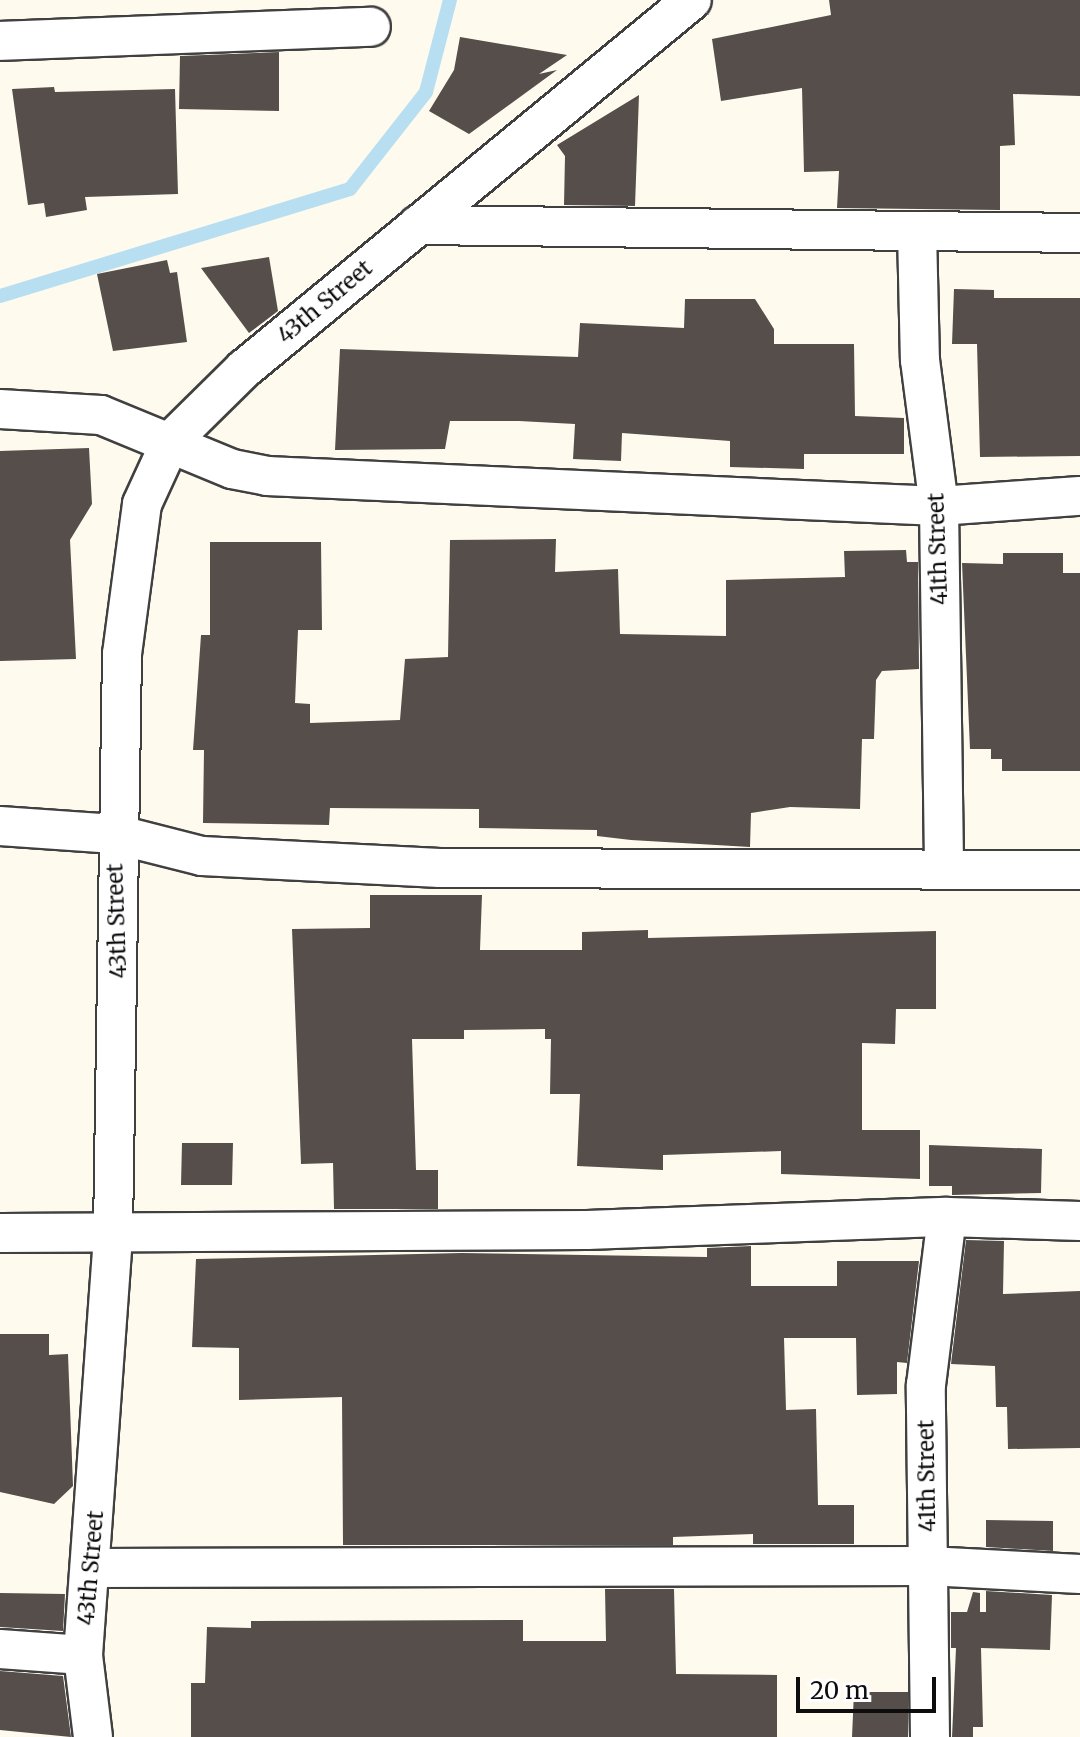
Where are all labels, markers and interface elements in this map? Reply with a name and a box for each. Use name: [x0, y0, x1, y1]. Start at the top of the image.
street label: 43th Street: [272, 255, 378, 349]
street label: 41th Street: [923, 492, 953, 606]
street label: 43th Street: [102, 863, 132, 979]
street label: 41th Street: [913, 1420, 941, 1532]
street label: 43th Street: [73, 1509, 109, 1627]
scale bar: [800, 1661, 940, 1711]
text: 20 m: [810, 1675, 869, 1706]

